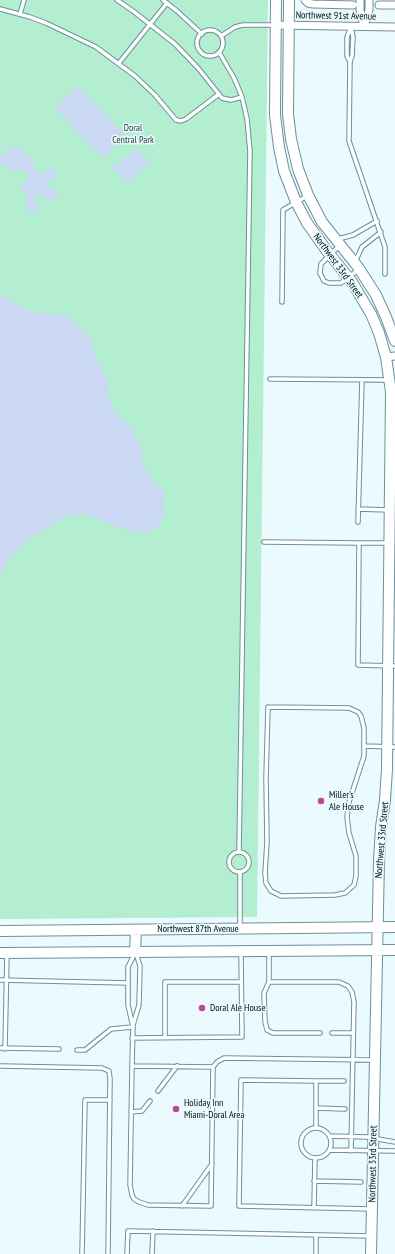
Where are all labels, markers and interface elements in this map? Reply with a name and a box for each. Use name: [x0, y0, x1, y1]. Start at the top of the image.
street label: Northwest 91st Avenue: [296, 9, 376, 23]
park label: Doral Central Park: [112, 122, 154, 146]
street label: Northwest 33rd Street: [311, 231, 365, 301]
place label: Miller's Ale House: [329, 789, 364, 812]
marker: Miller's Ale House: [316, 796, 326, 806]
street label: Northwest 33rd Street: [373, 801, 391, 879]
street label: Northwest 87th Avenue: [157, 923, 239, 935]
place label: Doral Ale House: [210, 1002, 266, 1014]
marker: Doral Ale House: [197, 1003, 207, 1013]
place label: Holiday Inn Miami-Doral Area: [184, 1097, 244, 1120]
marker: Holiday Inn Miami-Doral Area: [171, 1104, 181, 1114]
street label: Northwest 33rd Street: [366, 1125, 380, 1203]

